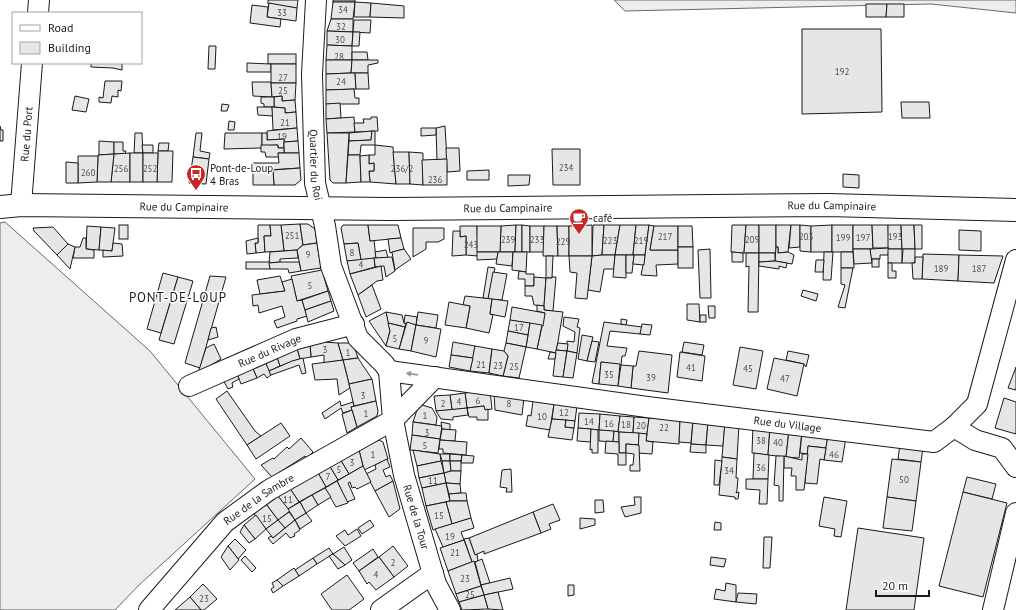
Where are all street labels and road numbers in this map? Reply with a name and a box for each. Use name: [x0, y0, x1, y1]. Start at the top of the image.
street label: Rue du Port: [17, 106, 36, 162]
street label: Quartier du Roi: [307, 129, 326, 202]
street label: Rue du Campinaire: [787, 198, 877, 213]
street label: Rue du Campinaire: [139, 199, 229, 214]
street label: Rue du Campinaire: [463, 201, 553, 215]
street label: Rue du Rivage: [236, 331, 303, 371]
street label: Rue du Village: [753, 413, 822, 435]
street label: Rue de la Sambre: [220, 470, 297, 528]
street label: Rue de la Tour: [400, 483, 433, 551]

